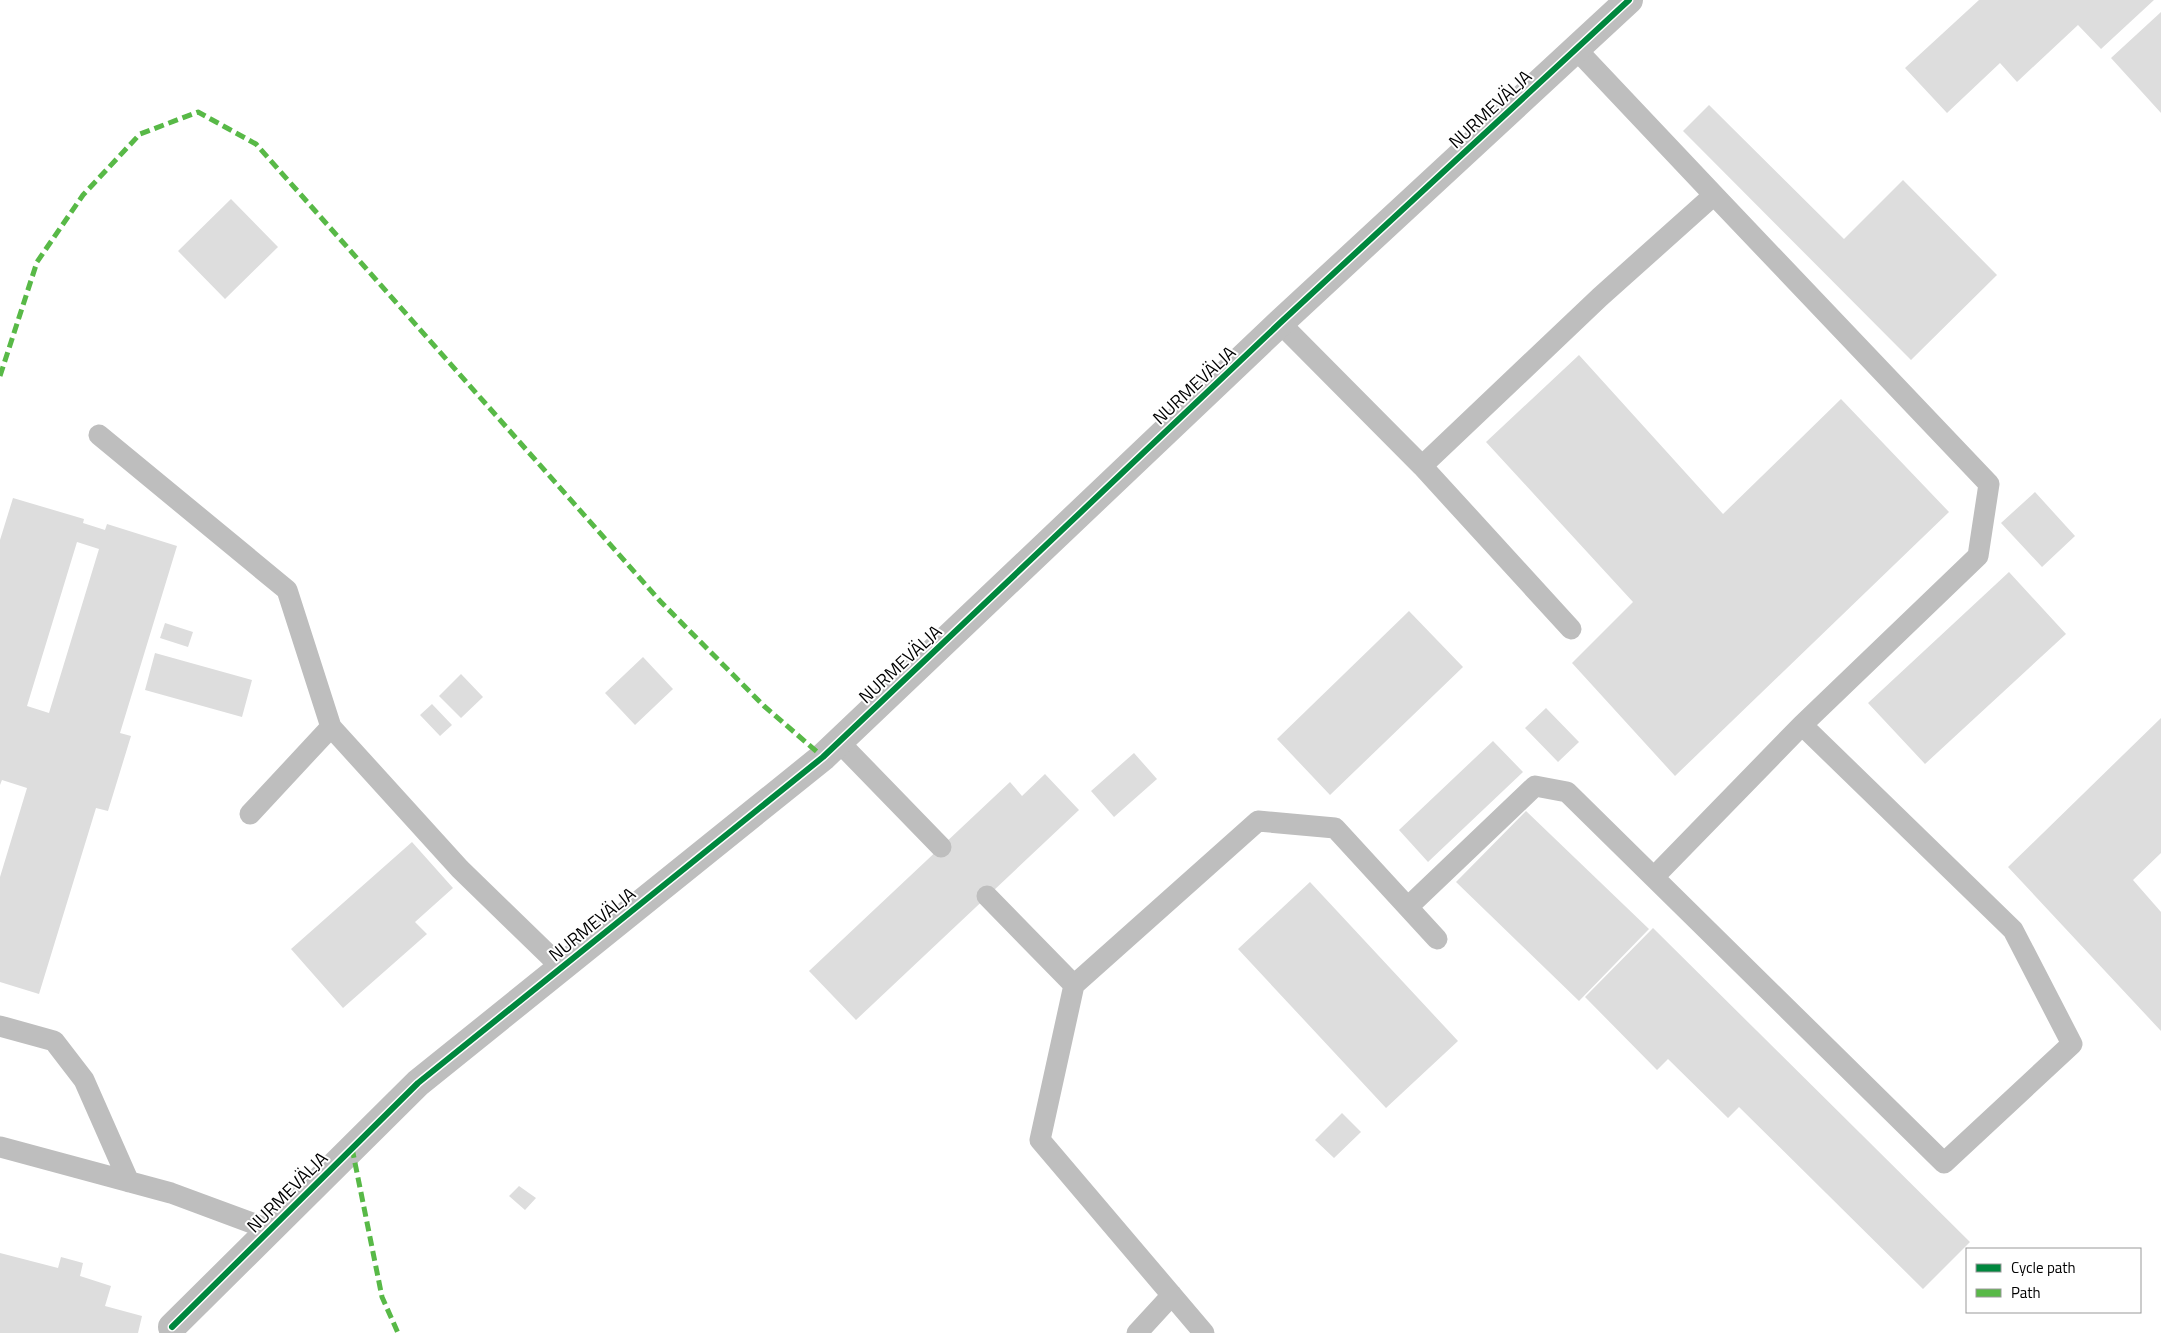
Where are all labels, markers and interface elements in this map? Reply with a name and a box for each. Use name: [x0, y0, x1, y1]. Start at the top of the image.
street label: NURMEVÄLJA: [1442, 63, 1538, 155]
street label: NURMEVÄLJA: [1146, 339, 1242, 431]
street label: NURMEVÄLJA: [852, 618, 948, 710]
street label: NURMEVÄLJA: [543, 880, 642, 968]
street label: NURMEVÄLJA: [240, 1145, 334, 1239]
legend: [1966, 1248, 2141, 1313]
text: Cycle path: [2011, 1256, 2076, 1279]
text: Path: [2011, 1281, 2041, 1304]

